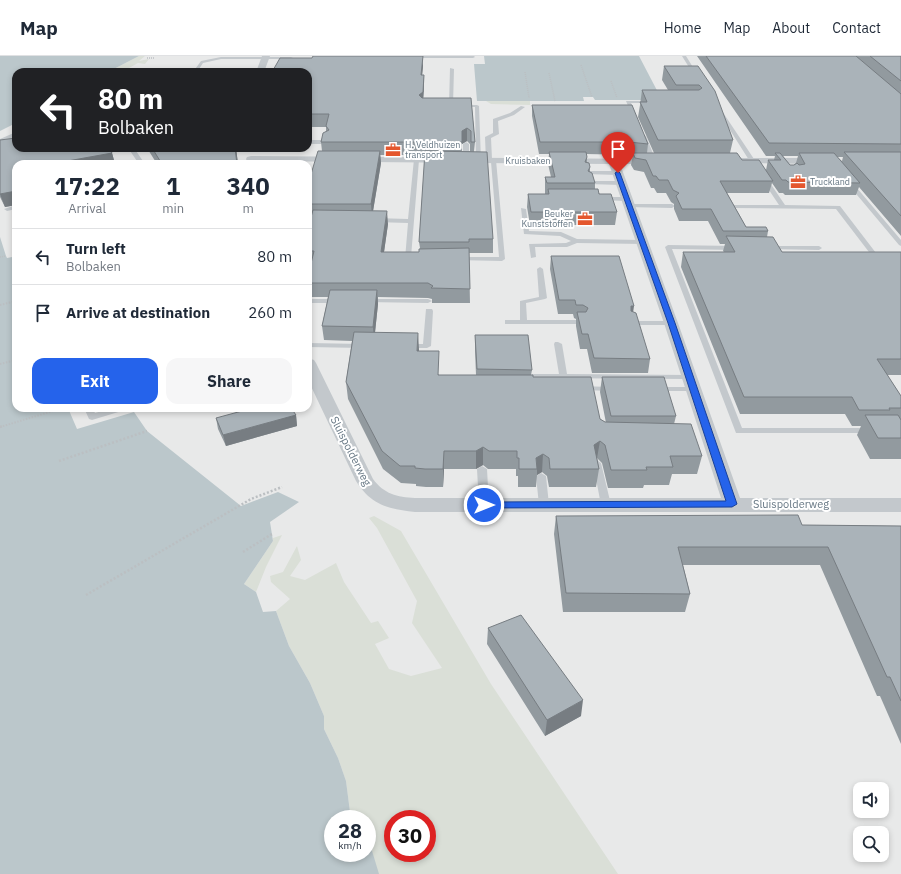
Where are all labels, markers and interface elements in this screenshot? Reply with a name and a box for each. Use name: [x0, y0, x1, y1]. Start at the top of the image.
text: Map: [20, 16, 58, 40]
text: Home: [664, 19, 701, 37]
text: Map: [723, 19, 750, 37]
text: About: [772, 19, 810, 37]
text: Contact: [832, 19, 881, 37]
text: 80 m: [98, 80, 163, 117]
icon: left: [32, 84, 84, 136]
text: Bolbaken: [98, 116, 174, 139]
pin: [601, 132, 635, 173]
icon: arrive: [607, 138, 629, 160]
place label: H. Veldhuizen transport: [405, 139, 460, 160]
office icon: H. Veldhuizen transport: [384, 141, 402, 159]
street label: Kruisbaken: [505, 155, 551, 166]
text: 17:22: [54, 170, 120, 202]
text: 1: [166, 170, 180, 202]
text: 340: [226, 170, 270, 202]
office icon: Truckland: [789, 173, 807, 191]
place label: Truckland: [810, 176, 850, 187]
text: Arrival: [68, 200, 106, 217]
text: min: [162, 200, 184, 217]
text: m: [242, 200, 254, 217]
place label: Beuker Kunststoffen: [521, 208, 574, 229]
office icon: Beuker Kunststoffen: [576, 210, 594, 228]
text: Turn left: [66, 239, 126, 258]
icon: left: [32, 246, 54, 268]
text: 80 m: [257, 247, 292, 266]
text: Bolbaken: [66, 258, 121, 275]
icon: arrive: [32, 302, 54, 324]
text: Arrive at destination: [66, 303, 210, 322]
text: 260 m: [248, 303, 292, 322]
button: Exit: [32, 358, 158, 404]
button: Share: [166, 358, 292, 404]
street label: Sluispolderweg: [328, 414, 375, 488]
position arrow: [463, 484, 505, 526]
street label: Sluispolderweg: [753, 497, 829, 511]
map controls: [853, 782, 889, 862]
button: sound: [853, 782, 889, 818]
speed limit sign: 30: [384, 810, 436, 862]
text: 28: [338, 817, 362, 844]
button: search: [853, 826, 889, 862]
text: km/h: [338, 839, 362, 852]

